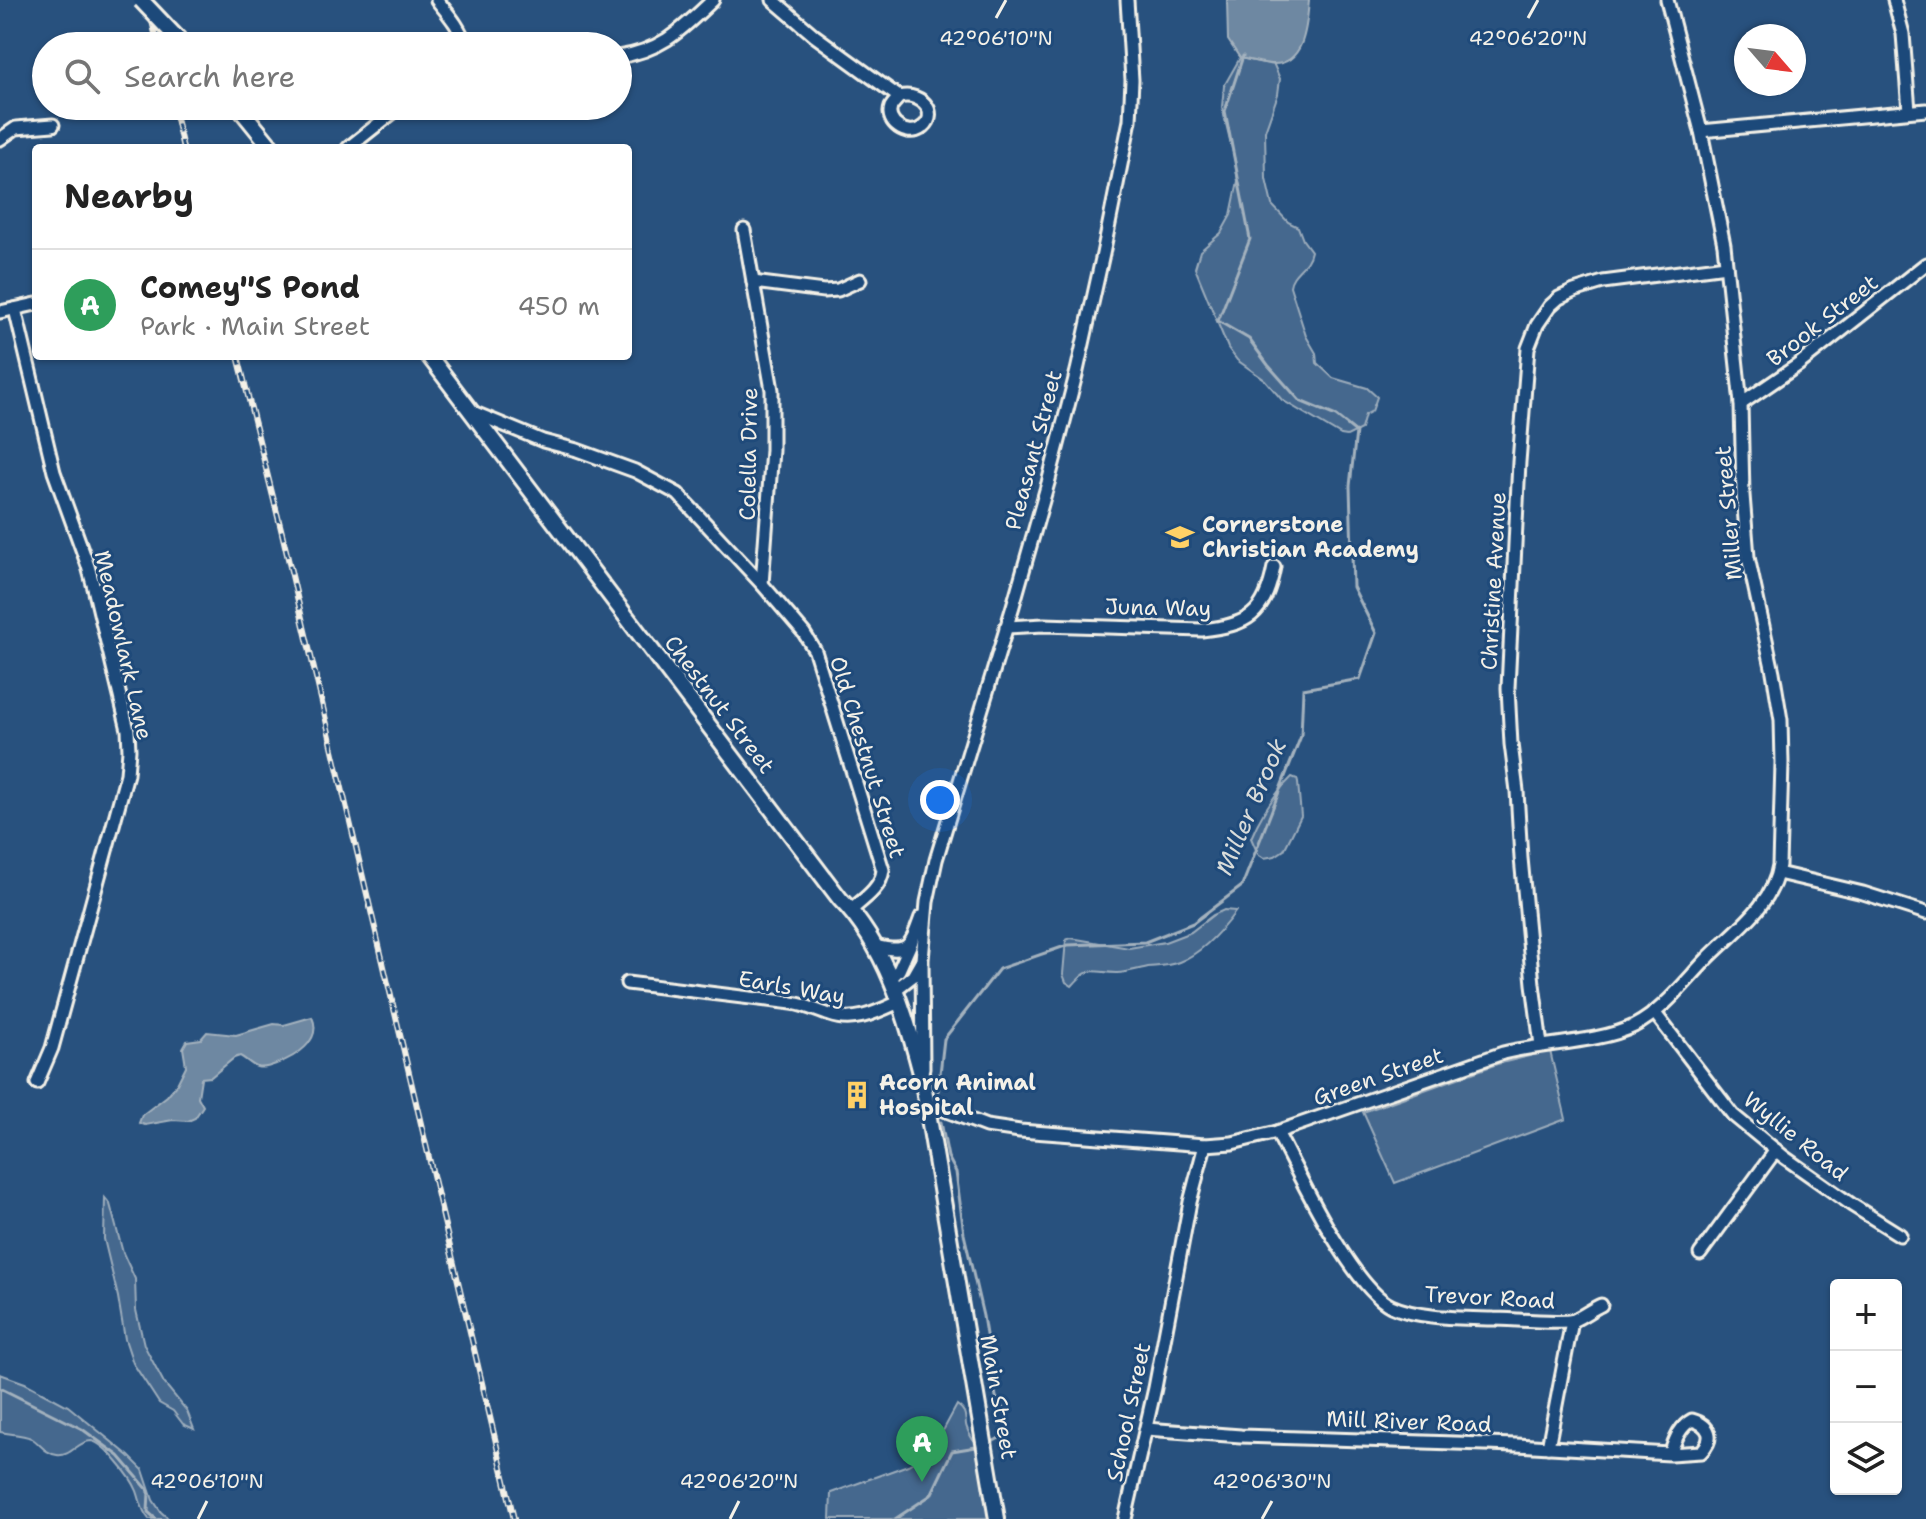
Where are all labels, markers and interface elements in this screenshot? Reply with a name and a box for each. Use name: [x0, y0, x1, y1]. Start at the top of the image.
north arrow: [1734, 24, 1806, 96]
text: 42°06'10"N: [939, 25, 1053, 51]
text: 42°06'20"N: [1469, 25, 1587, 51]
search box: [32, 32, 632, 120]
icon: search: [60, 54, 104, 98]
text: Search here: [124, 56, 295, 97]
text: Nearby: [64, 173, 194, 219]
text: Comey"S Pond: [140, 267, 360, 308]
street label: Brook Street: [1761, 268, 1884, 373]
text: A: [80, 288, 100, 323]
text: 450 m: [517, 288, 600, 323]
text: Park · Main Street: [140, 308, 370, 343]
street label: Pleasant Street: [998, 367, 1069, 533]
street label: Colella Drive: [733, 387, 764, 521]
street label: Miller Street: [1708, 445, 1749, 581]
street label: Christine Avenue: [1474, 491, 1513, 671]
place label: Cornerstone Christian Academy: [1202, 510, 1419, 564]
school or university icon: Cornerstone Christian Academy: [1165, 522, 1195, 552]
street label: Meadowlark Lane: [88, 547, 159, 743]
street label: Juna Way: [1105, 592, 1211, 623]
street label: Chestnut Street: [658, 629, 781, 779]
street label: Old Chestnut Street: [823, 652, 912, 862]
water label: Miller Brook: [1208, 734, 1294, 880]
your location: [920, 780, 960, 820]
street label: Earls Way: [736, 964, 847, 1011]
street label: Green Street: [1309, 1041, 1447, 1112]
place label: Acorn Animal Hospital: [879, 1068, 1036, 1122]
building icon: Acorn Animal Hospital: [842, 1080, 872, 1110]
street label: Wyllie Road: [1737, 1085, 1854, 1188]
map controls: [1830, 1279, 1902, 1495]
button: +: [1830, 1279, 1902, 1351]
street label: Trevor Road: [1424, 1280, 1556, 1315]
street label: Main Street: [973, 1332, 1024, 1462]
street label: School Street: [1100, 1340, 1157, 1484]
button: −: [1830, 1351, 1902, 1423]
street label: Mill River Road: [1326, 1404, 1492, 1439]
pin: A: [896, 1416, 948, 1482]
button: layers: [1830, 1423, 1902, 1495]
text: 42°06'10"N: [150, 1468, 264, 1494]
text: 42°06'20"N: [680, 1468, 798, 1494]
text: 42°06'30"N: [1213, 1468, 1331, 1494]

